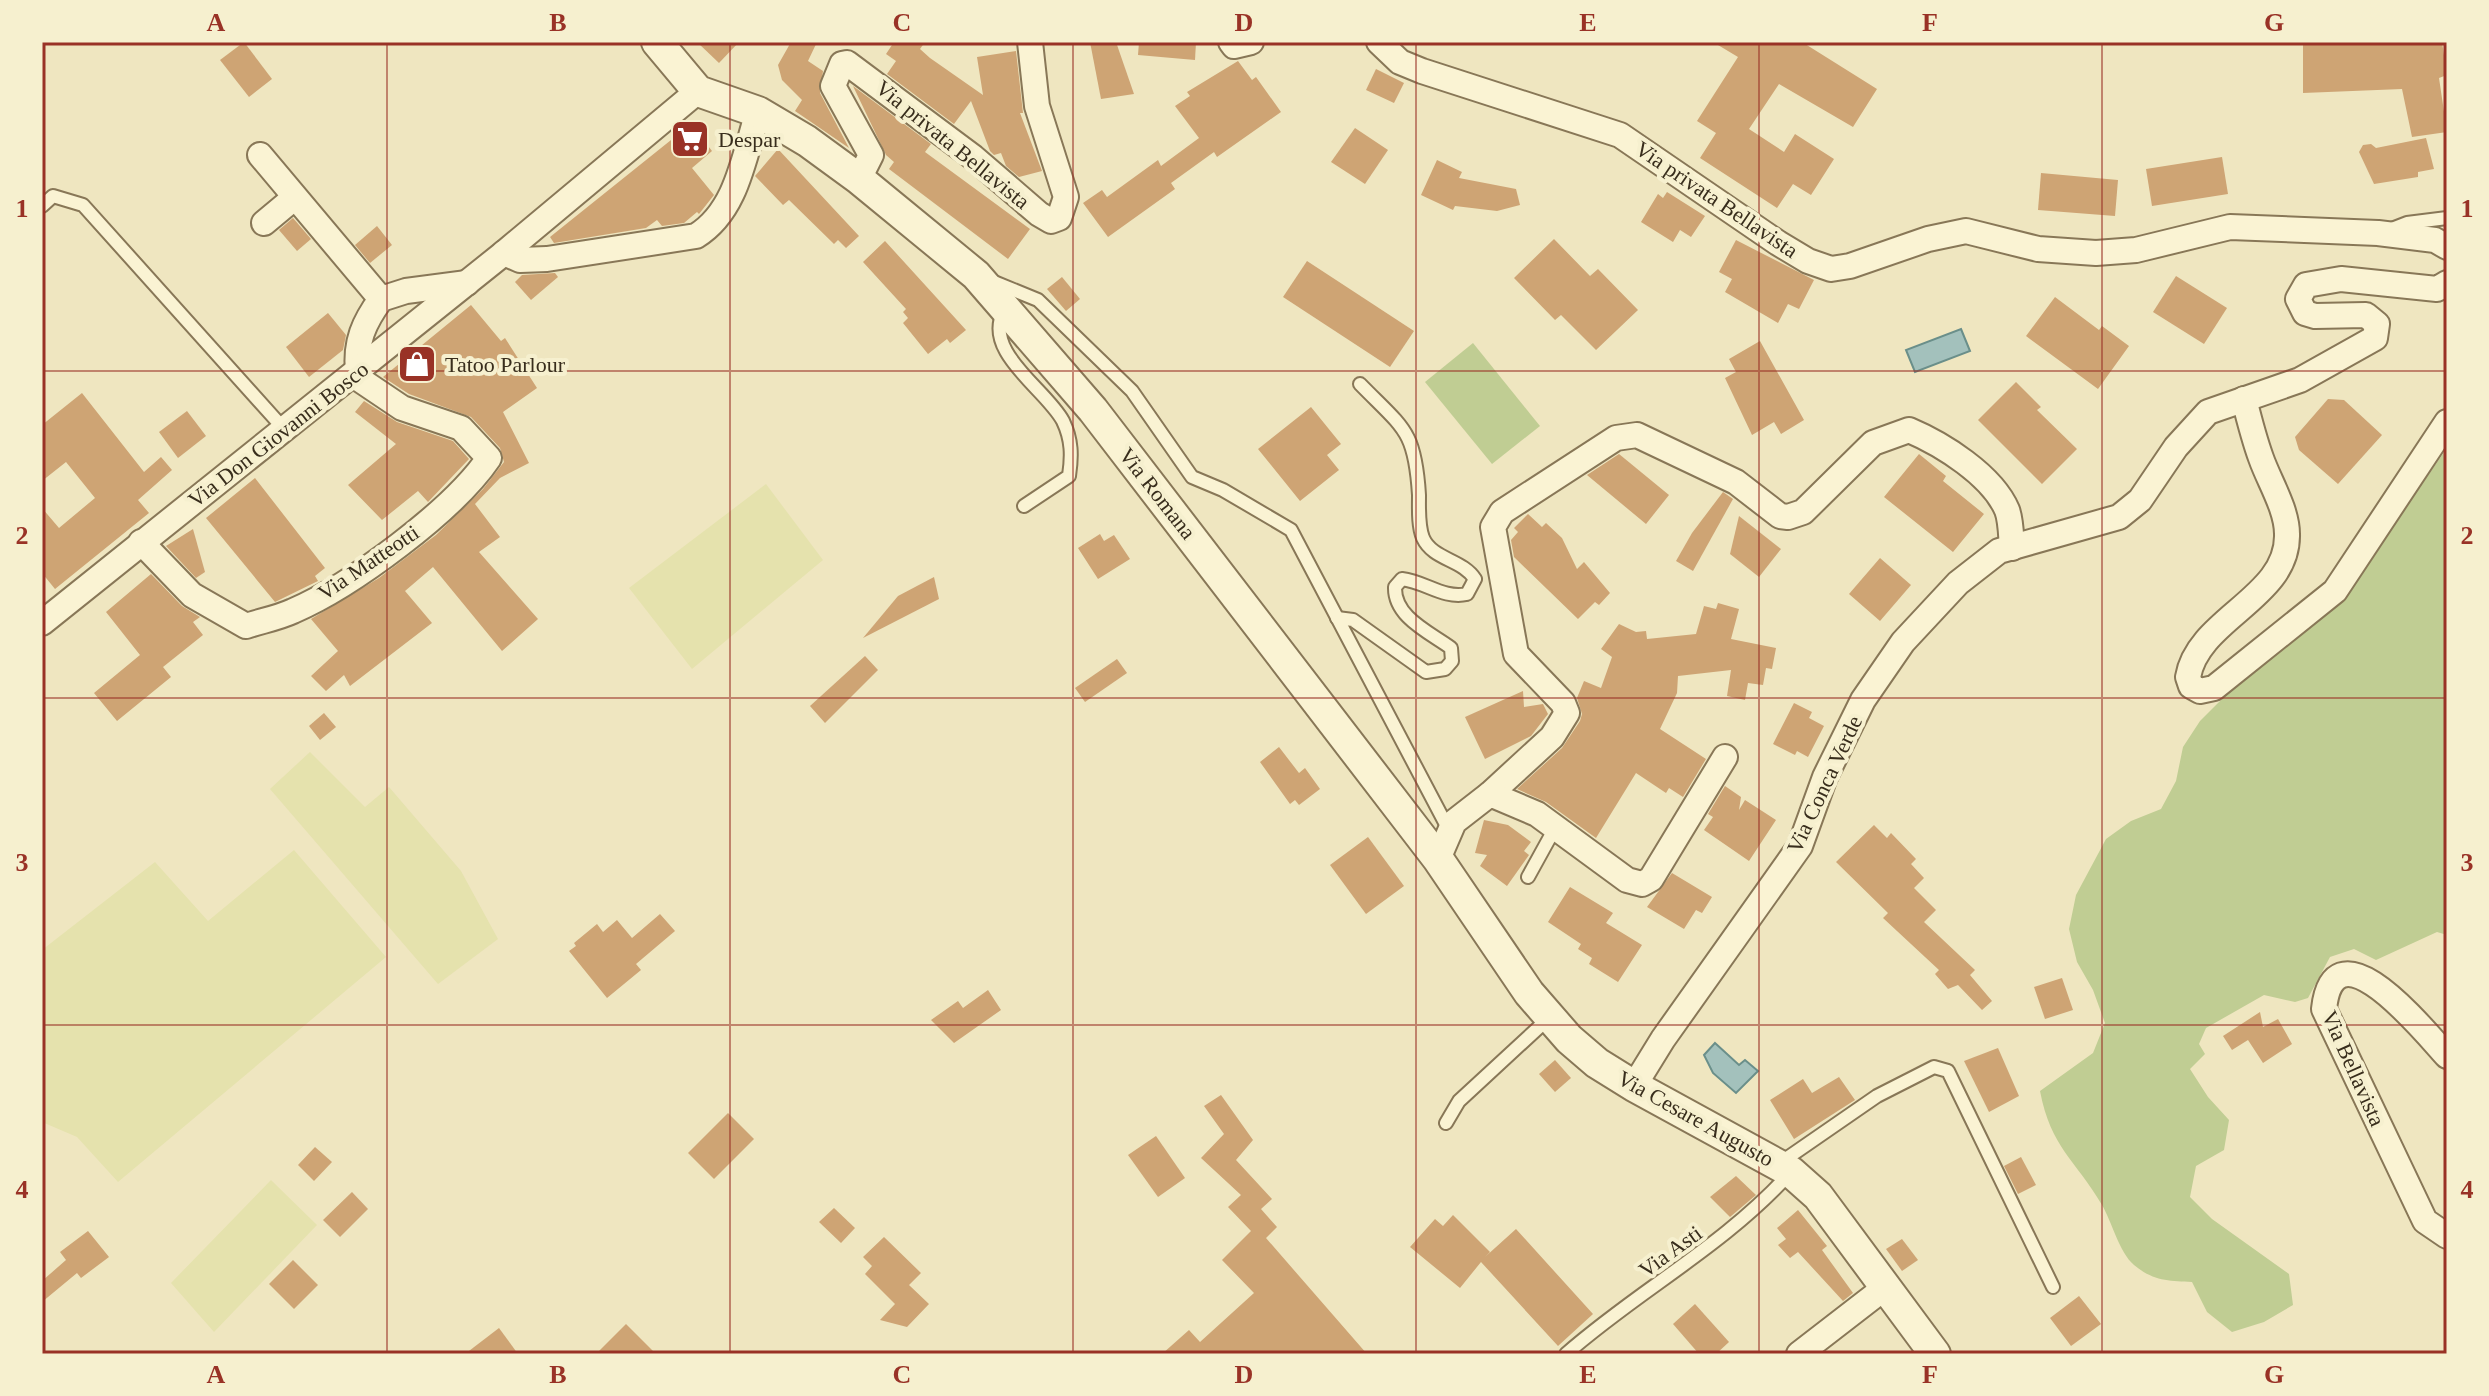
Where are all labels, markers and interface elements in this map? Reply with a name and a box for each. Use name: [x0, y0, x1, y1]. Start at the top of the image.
text: A: [207, 8, 226, 37]
text: B: [549, 8, 567, 37]
text: C: [893, 8, 911, 37]
text: D: [1235, 8, 1253, 37]
text: E: [1579, 8, 1597, 37]
text: F: [1922, 8, 1938, 37]
text: G: [2264, 8, 2284, 37]
street label: Via privata Bellavista: [871, 75, 1035, 214]
supermarket icon: Despar: [669, 118, 711, 160]
place label: Despar: [718, 127, 781, 152]
street label: Via privata Bellavista: [1631, 136, 1803, 263]
text: 1: [16, 194, 29, 223]
text: 1: [2461, 194, 2474, 223]
shop icon: Tatoo Parlour: [396, 343, 438, 385]
place label: Tatoo Parlour: [445, 352, 566, 377]
street label: Via Don Giovanni Bosco: [183, 356, 373, 512]
street label: Via Romana: [1114, 443, 1201, 544]
street label: Via Matteotti: [313, 519, 424, 605]
text: 2: [16, 521, 29, 550]
text: 2: [2461, 521, 2474, 550]
street label: Via Conca Verde: [1782, 712, 1867, 857]
text: 3: [16, 848, 29, 877]
text: 3: [2461, 848, 2474, 877]
street label: Via Bellavista: [2317, 1007, 2390, 1130]
street label: Via Cesare Augusto: [1613, 1065, 1778, 1172]
text: 4: [16, 1175, 29, 1204]
text: 4: [2461, 1175, 2474, 1204]
street label: Via Asti: [1634, 1220, 1707, 1283]
text: A: [207, 1360, 226, 1389]
text: B: [549, 1360, 567, 1389]
text: C: [893, 1360, 911, 1389]
text: D: [1235, 1360, 1253, 1389]
text: E: [1579, 1360, 1597, 1389]
text: F: [1922, 1360, 1938, 1389]
text: G: [2264, 1360, 2284, 1389]

